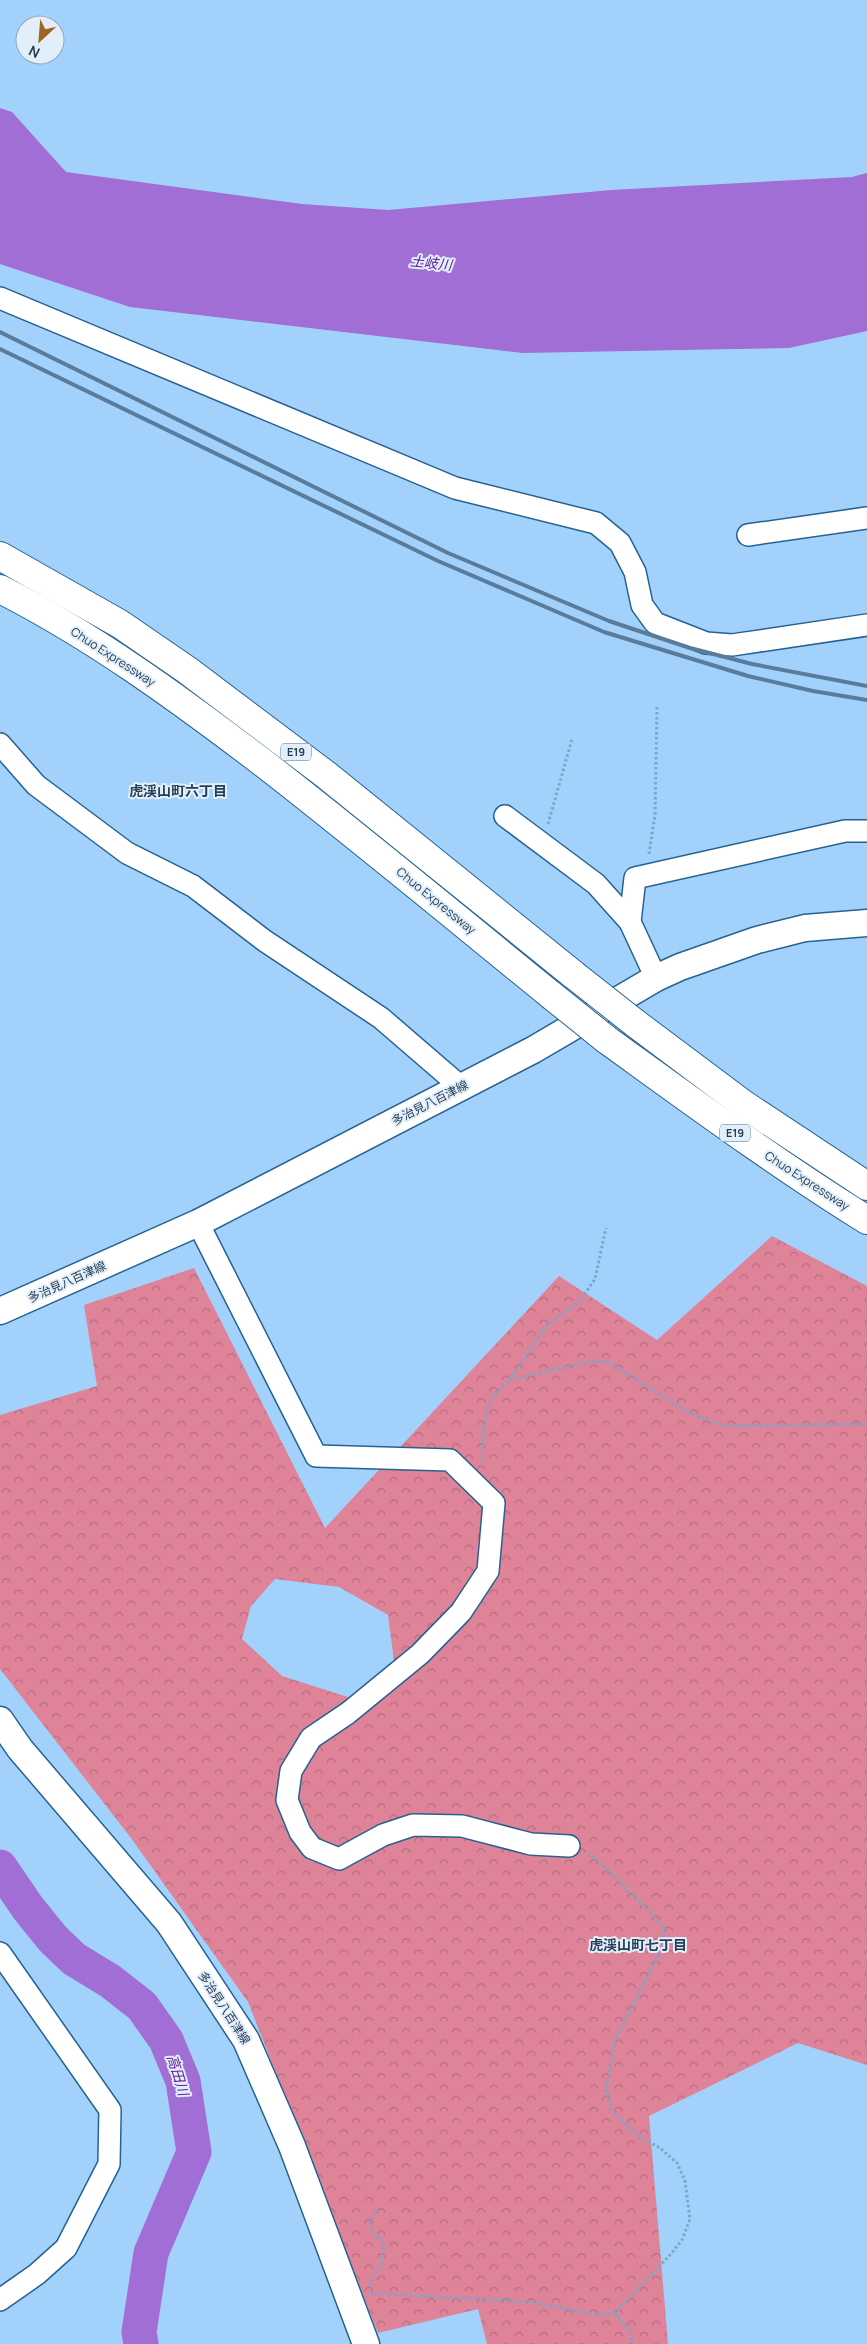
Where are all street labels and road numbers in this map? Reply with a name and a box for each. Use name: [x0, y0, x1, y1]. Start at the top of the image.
street label: Chuo Expressway: [68, 623, 159, 691]
road number: E19: [281, 744, 311, 760]
street label: Chuo Expressway: [393, 863, 480, 938]
street label: 多治見八百津線: [388, 1076, 471, 1129]
road number: E19: [720, 1124, 750, 1142]
street label: Chuo Expressway: [762, 1147, 853, 1215]
street label: 多治見八百津線: [25, 1257, 109, 1306]
street label: 多治見八百津線: [194, 1968, 254, 2048]

